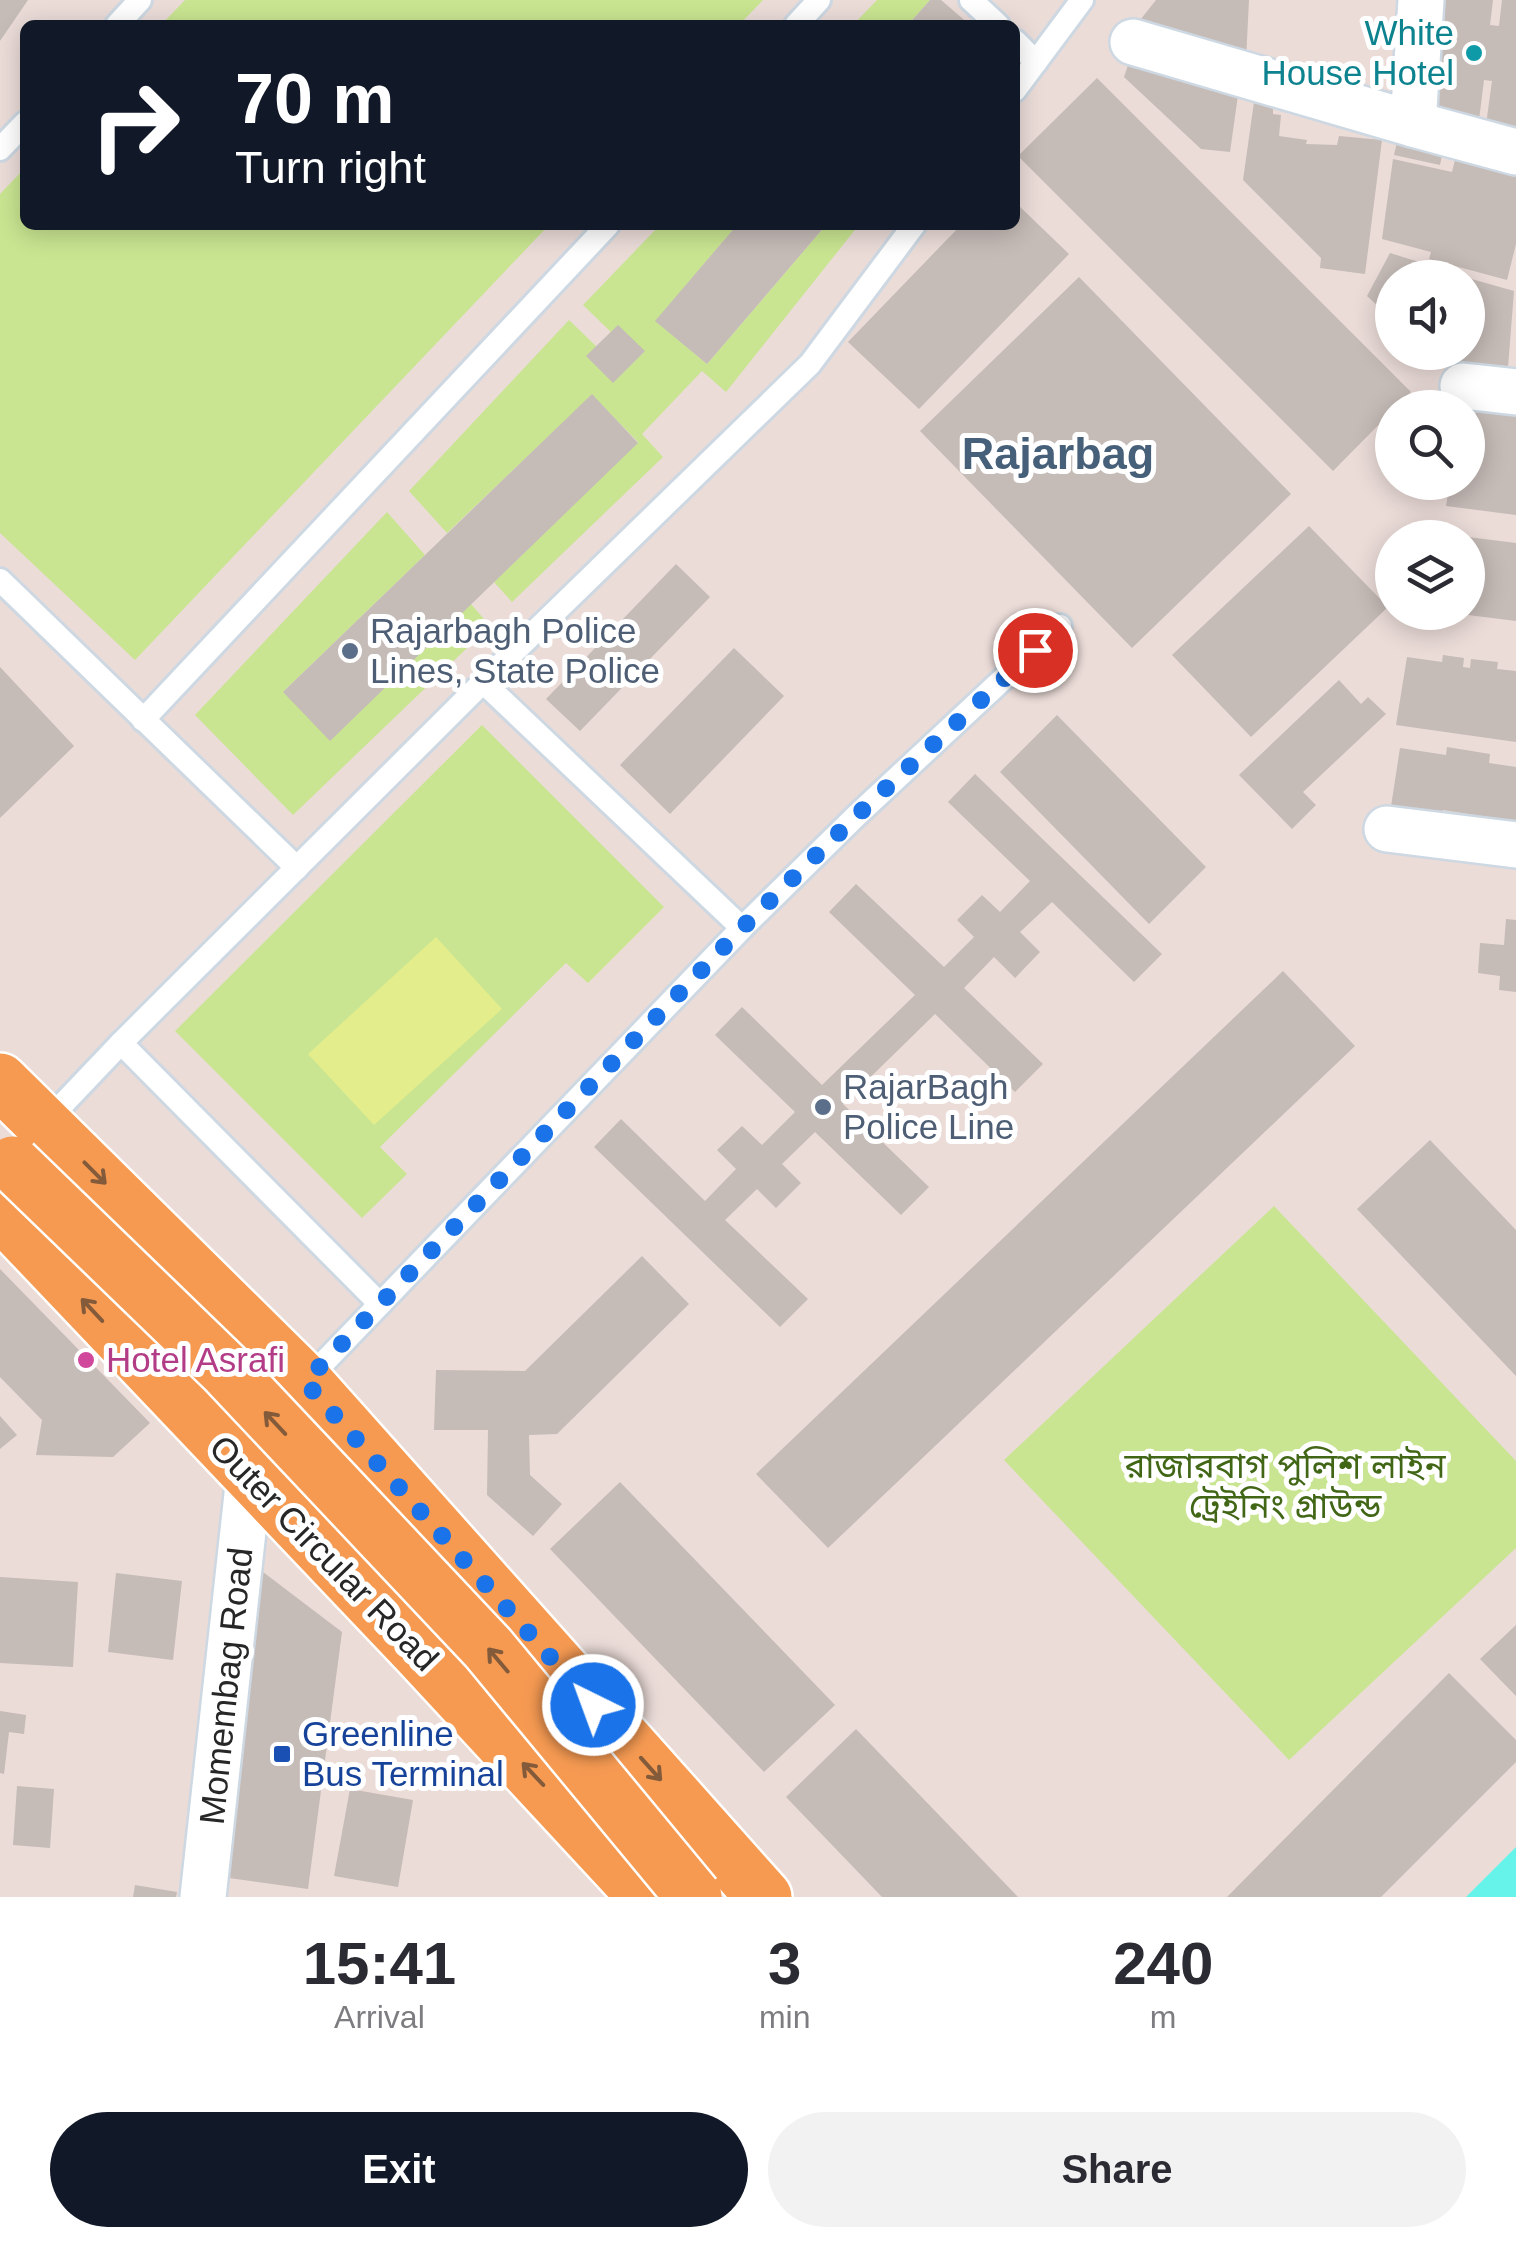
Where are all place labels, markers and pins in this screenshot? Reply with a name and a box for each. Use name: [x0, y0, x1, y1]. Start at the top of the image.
place label: White House Hotel: [1261, 13, 1454, 92]
marker: White House Hotel: [1463, 42, 1485, 64]
pin: [993, 608, 1078, 693]
place label: Rajarbagh Police Lines, State Police: [370, 611, 660, 690]
marker: Rajarbagh Police Lines, State Police: [339, 640, 361, 662]
place label: RajarBagh Police Line: [843, 1067, 1014, 1146]
marker: RajarBagh Police Line: [812, 1096, 834, 1118]
place label: Hotel Asrafi: [106, 1340, 285, 1379]
marker: Hotel Asrafi: [75, 1349, 97, 1371]
place label: Greenline Bus Terminal: [302, 1714, 504, 1793]
marker: Greenline Bus Terminal: [271, 1743, 293, 1765]

